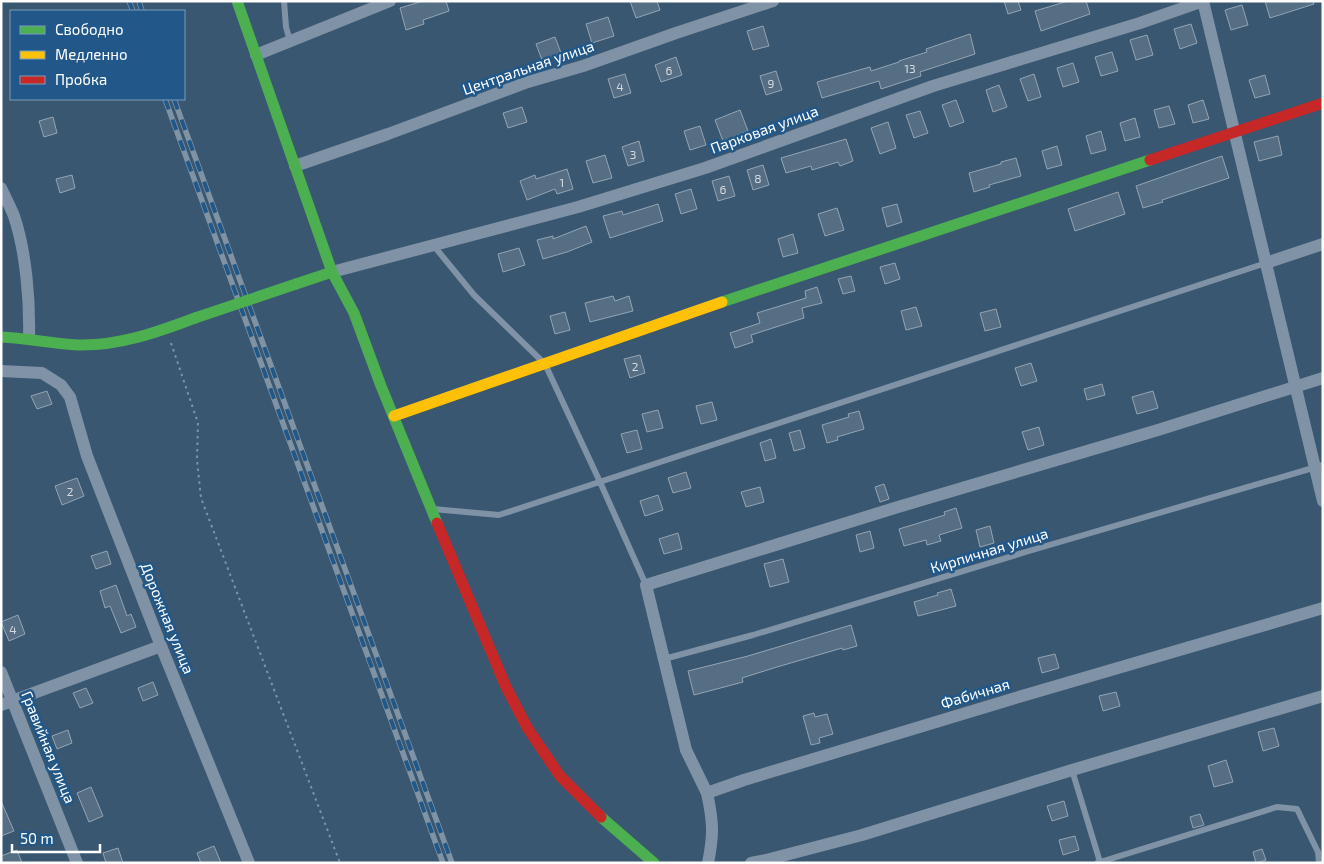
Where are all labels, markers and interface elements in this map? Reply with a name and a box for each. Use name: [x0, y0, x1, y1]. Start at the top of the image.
legend: [10, 10, 185, 100]
text: Свободно: [55, 20, 124, 38]
street label: Центральная улица: [460, 36, 597, 99]
text: Медленно: [55, 45, 128, 63]
house number: 13: [904, 61, 916, 75]
house number: 6: [666, 63, 673, 77]
text: Пробка: [55, 70, 107, 88]
house number: 9: [768, 76, 775, 90]
house number: 4: [616, 79, 624, 93]
street label: Парковая улица: [708, 101, 821, 158]
house number: 3: [630, 147, 636, 161]
house number: 8: [754, 171, 762, 185]
house number: 1: [560, 175, 564, 189]
house number: 6: [720, 182, 727, 196]
house number: 2: [632, 359, 639, 373]
house number: 2: [67, 484, 74, 498]
street label: Кирпичная улица: [928, 524, 1050, 577]
street label: Дорожная улица: [137, 560, 199, 677]
house number: 4: [9, 622, 17, 636]
street label: Фабичная: [938, 674, 1012, 712]
street label: Гравийная улица: [17, 688, 80, 806]
scale bar: [12, 822, 100, 854]
text: 50 m: [20, 829, 54, 847]

